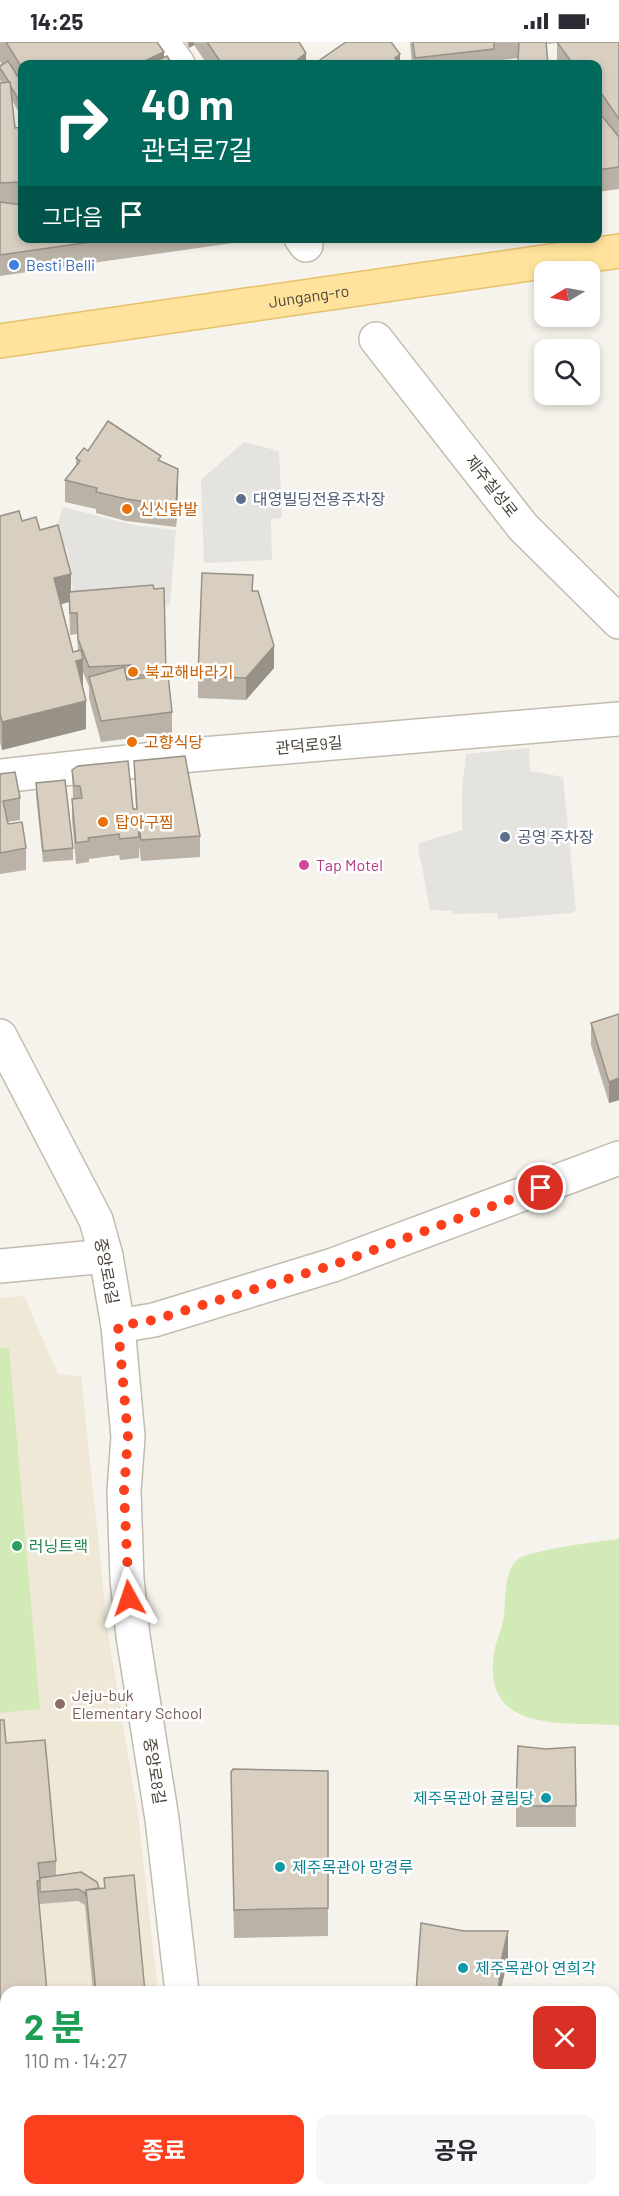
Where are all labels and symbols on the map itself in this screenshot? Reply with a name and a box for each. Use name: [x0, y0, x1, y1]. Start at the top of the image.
place label: Besti Belli: [26, 255, 95, 274]
marker: Besti Belli: [7, 258, 21, 272]
north arrow: [534, 261, 600, 327]
street label: Jungang-ro: [267, 280, 350, 311]
street label: 제주칠성로: [462, 451, 523, 521]
place label: 대영빌딩전용주차장: [253, 489, 386, 508]
marker: 대영빌딩전용주차장: [234, 492, 248, 506]
place label: 신신닭발: [139, 499, 198, 518]
marker: 신신닭발: [120, 502, 134, 516]
place label: 북교해바라기: [145, 662, 233, 681]
marker: 북교해바라기: [126, 665, 140, 679]
place label: 고향식당: [144, 732, 203, 751]
street label: 관덕로9길: [275, 732, 343, 757]
marker: 고향식당: [125, 735, 139, 749]
place label: 탑아구찜: [115, 812, 174, 831]
marker: 탑아구찜: [96, 815, 110, 829]
place label: 공영 주차장: [517, 827, 594, 846]
marker: 공영 주차장: [498, 830, 512, 844]
place label: Tap Motel: [316, 855, 383, 874]
marker: Tap Motel: [297, 858, 311, 872]
pin: [515, 1162, 566, 1213]
street label: 중앙로8길: [92, 1236, 123, 1306]
place label: 러닝트랙: [29, 1536, 88, 1555]
marker: 러닝트랙: [10, 1539, 24, 1553]
position arrow: [97, 1566, 161, 1630]
place label: Jeju-buk Elementary School: [72, 1685, 202, 1722]
marker: Jeju-buk Elementary School: [53, 1697, 67, 1711]
street label: 중앙로8길: [141, 1736, 170, 1806]
place label: 제주목관아 귤림당: [413, 1788, 534, 1807]
marker: 제주목관아 귤림당: [539, 1791, 553, 1805]
place label: 제주목관아 망경루: [292, 1857, 413, 1876]
marker: 제주목관아 망경루: [273, 1860, 287, 1874]
place label: 제주목관아 연희각: [475, 1958, 596, 1977]
marker: 제주목관아 연희각: [456, 1961, 470, 1975]

